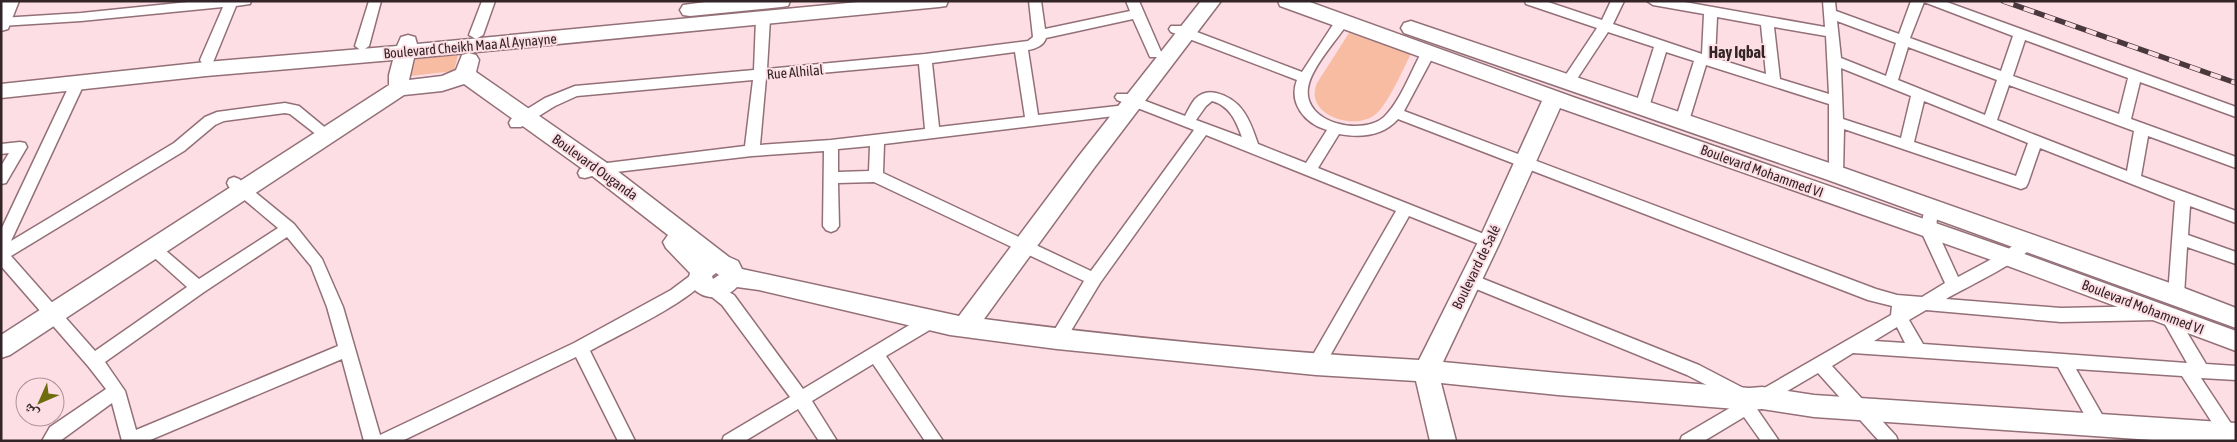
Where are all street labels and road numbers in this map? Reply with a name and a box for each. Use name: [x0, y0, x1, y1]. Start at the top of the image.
street label: Boulevard Cheikh Maa Al Aynayne: [383, 30, 557, 62]
street label: Rue Alhilal: [766, 62, 824, 82]
street label: Boulevard Ouganda: [549, 131, 641, 203]
street label: Boulevard Mohammed VI: [1699, 141, 1825, 201]
street label: Boulevard de Salé: [1449, 222, 1503, 312]
street label: Boulevard Mohammed VI: [2080, 276, 2206, 338]

